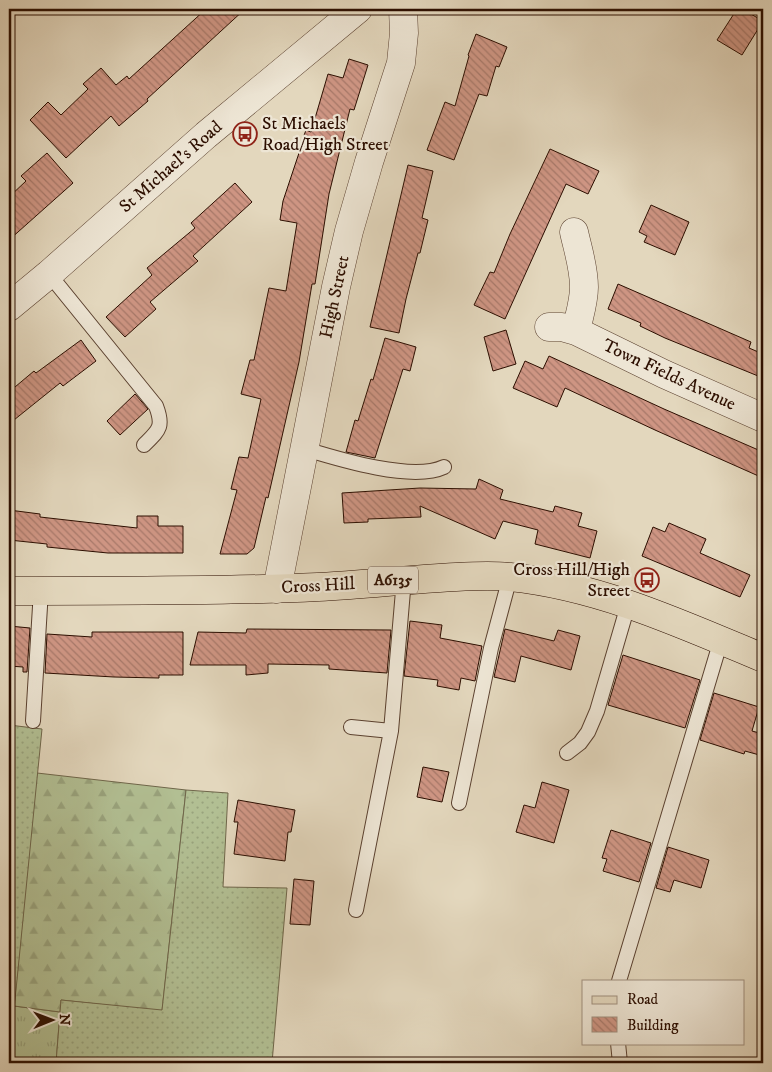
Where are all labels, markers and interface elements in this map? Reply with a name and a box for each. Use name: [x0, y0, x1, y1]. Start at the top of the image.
place label: St Michaels Road/High Street: [262, 113, 389, 156]
street label: St Michael's Road: [115, 116, 227, 218]
bus stop icon: St Michaels Road/High Street: [232, 121, 258, 147]
street label: High Street: [315, 253, 355, 341]
street label: Town Fields Avenue: [599, 334, 739, 416]
place label: Cross Hill/High Street: [513, 559, 631, 602]
road number: A6135: [368, 566, 418, 594]
bus stop icon: Cross Hill/High Street: [634, 567, 660, 593]
street label: Cross Hill: [281, 573, 356, 599]
legend: [582, 980, 744, 1044]
text: Road: [627, 990, 659, 1009]
north arrow: [28, 994, 78, 1044]
text: N: [55, 1014, 73, 1026]
text: Building: [627, 1016, 679, 1035]

